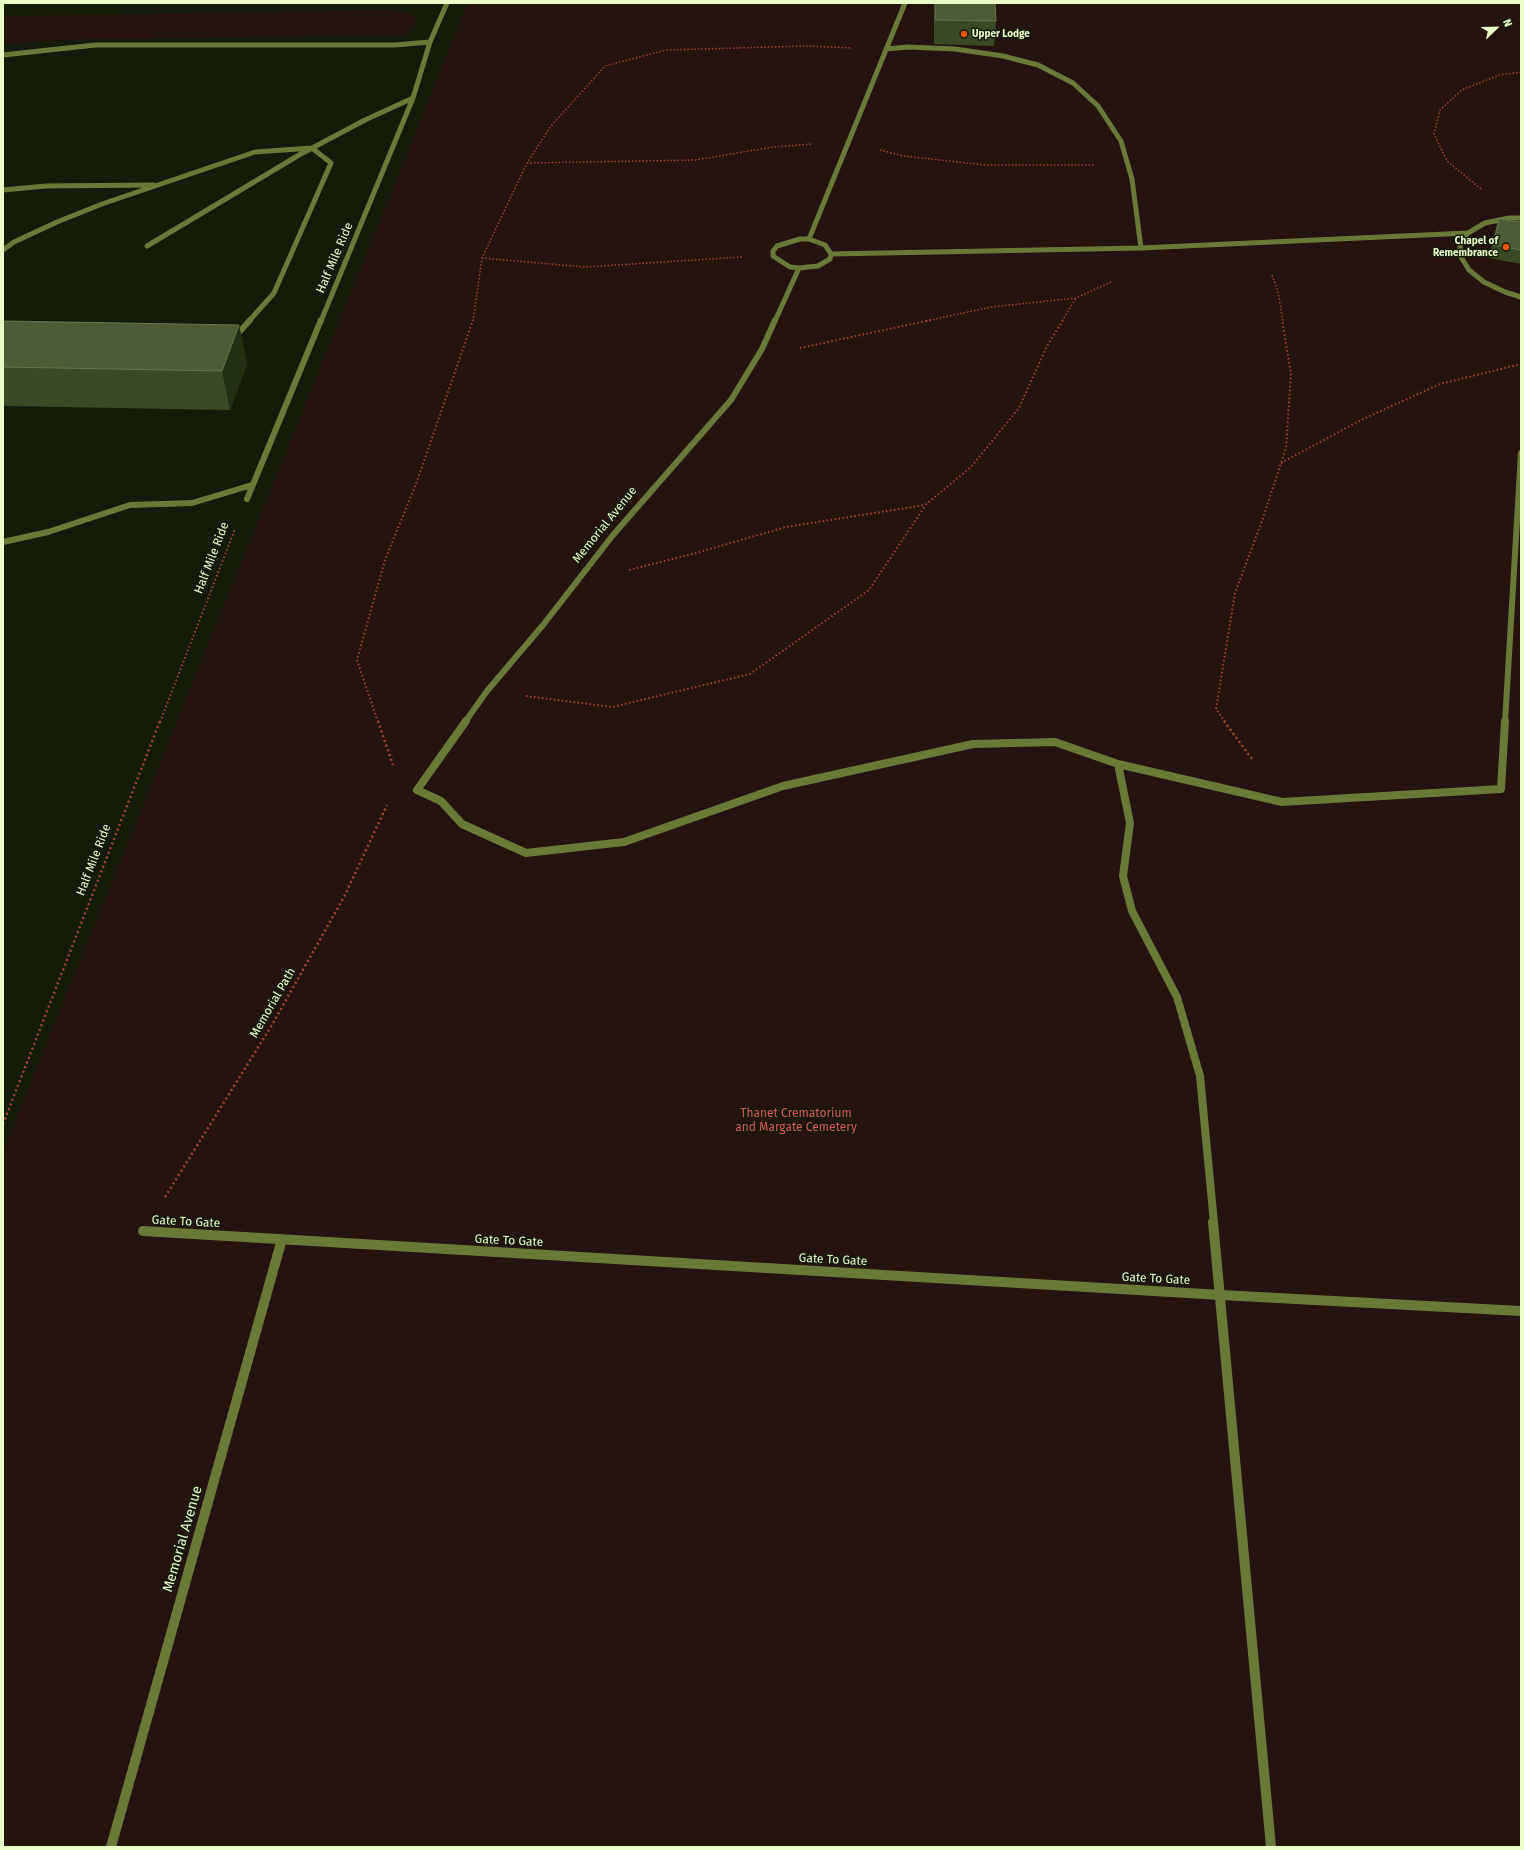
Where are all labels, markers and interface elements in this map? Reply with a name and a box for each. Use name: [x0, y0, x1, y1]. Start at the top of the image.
north arrow: [1476, 8, 1516, 48]
text: N: [1500, 17, 1515, 29]
place label: Upper Lodge: [972, 28, 1030, 40]
marker: Upper Lodge: [959, 29, 969, 39]
street label: Half Mile Ride: [314, 220, 356, 296]
place label: Chapel of Remembrance: [1433, 235, 1498, 258]
marker: Chapel of Remembrance: [1501, 242, 1511, 252]
street label: Memorial Avenue: [570, 484, 640, 566]
street label: Half Mile Ride: [192, 520, 232, 596]
street label: Half Mile Ride: [74, 822, 114, 898]
street label: Memorial Path: [247, 965, 299, 1041]
park label: Thanet Crematorium and Margate Cemetery: [735, 1107, 857, 1135]
street label: Gate To Gate: [151, 1213, 221, 1231]
street label: Gate To Gate: [474, 1232, 544, 1250]
street label: Gate To Gate: [798, 1251, 868, 1269]
street label: Gate To Gate: [1121, 1270, 1191, 1288]
street label: Memorial Avenue: [160, 1484, 206, 1594]

